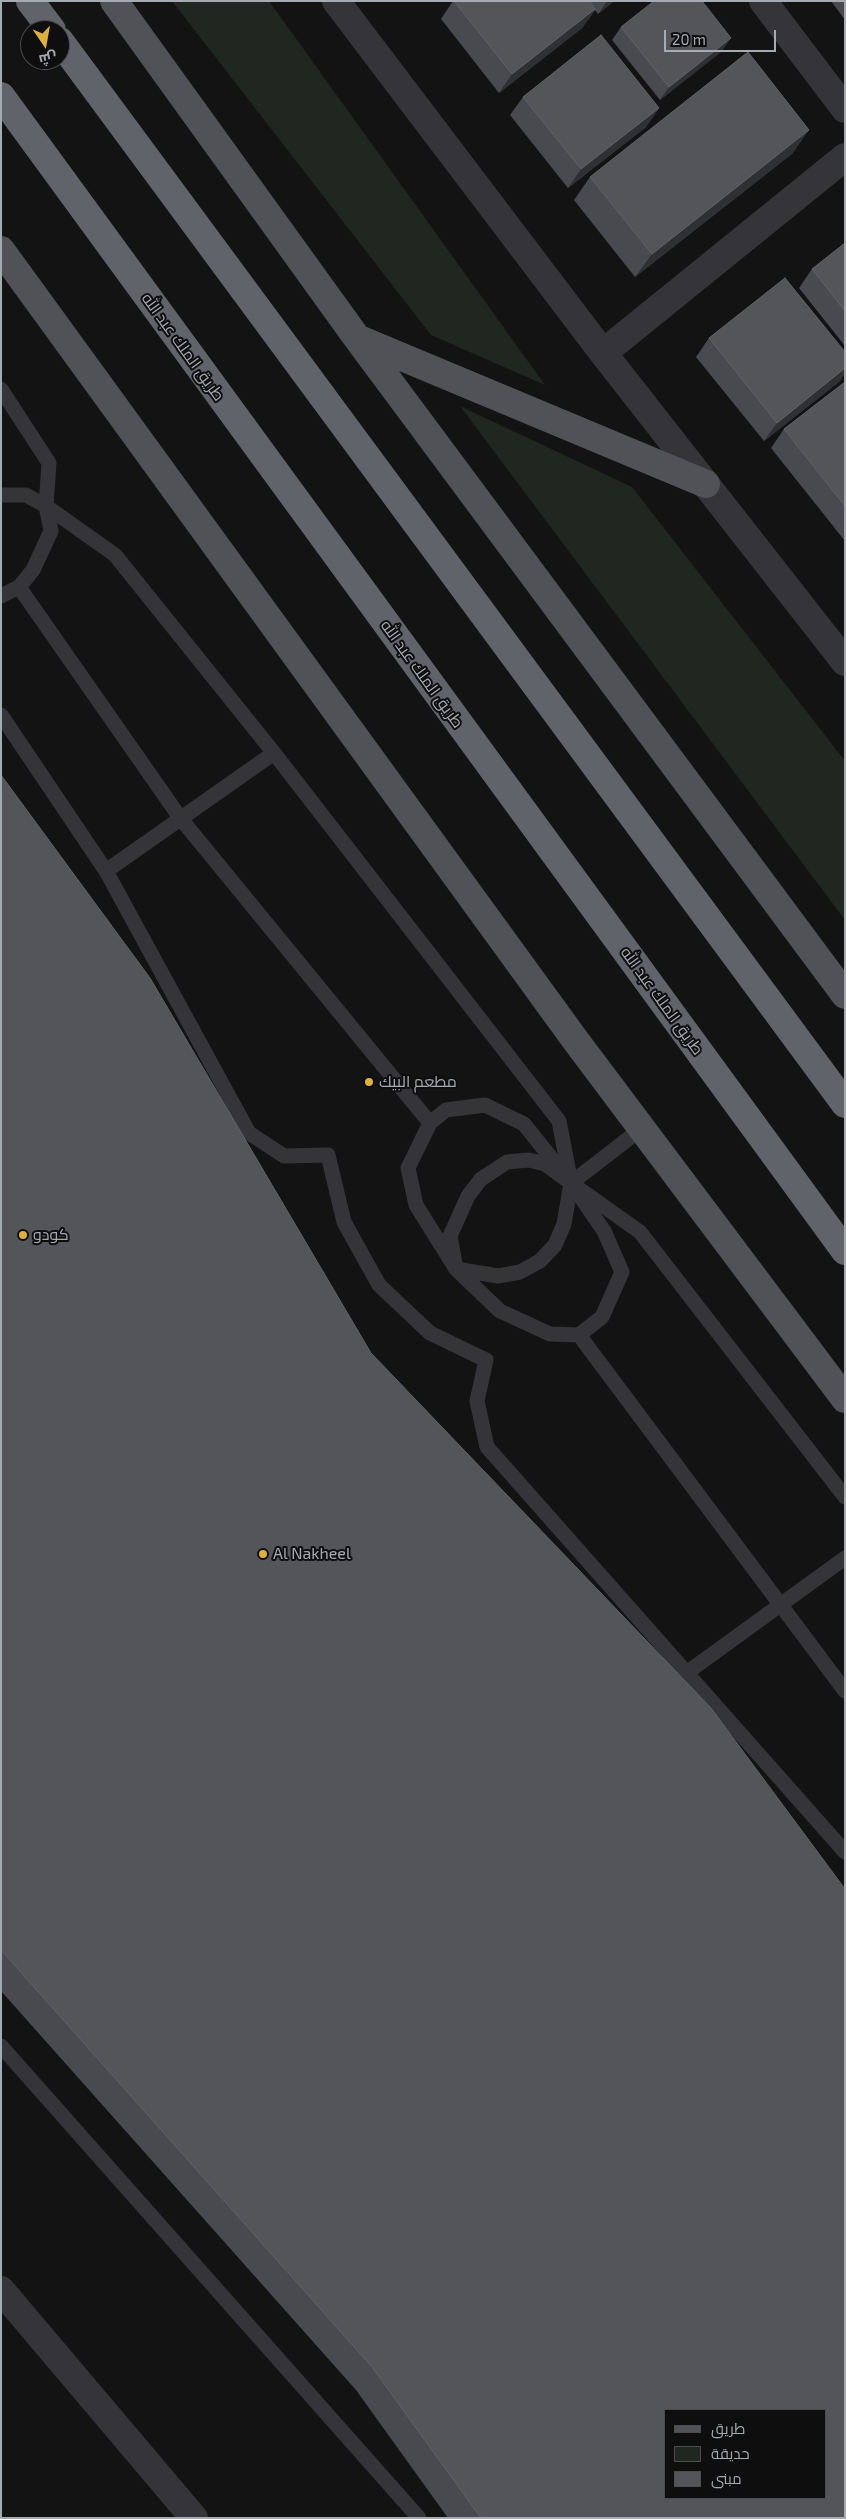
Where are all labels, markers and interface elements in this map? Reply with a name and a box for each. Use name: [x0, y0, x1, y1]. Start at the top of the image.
north arrow: [20, 20, 70, 70]
scale bar: [666, 20, 778, 52]
text: 20 m: [672, 30, 706, 48]
text: ش: [37, 49, 59, 69]
street label: طريق الملك عبد الله: [137, 289, 229, 405]
street label: طريق الملك عبد الله: [376, 616, 468, 732]
street label: طريق الملك عبد الله: [616, 943, 708, 1059]
place label: مطعم البيك: [379, 1072, 457, 1092]
marker: مطعم البيك: [363, 1076, 375, 1088]
place label: كودو: [33, 1225, 69, 1245]
marker: كودو: [17, 1229, 29, 1241]
place label: Al Nakheel: [273, 1544, 351, 1564]
marker: Al Nakheel: [257, 1548, 269, 1560]
legend: [664, 2409, 826, 2499]
text: طريق: [711, 2419, 745, 2437]
text: حديقة: [711, 2444, 750, 2462]
text: مبنى: [711, 2469, 742, 2487]

